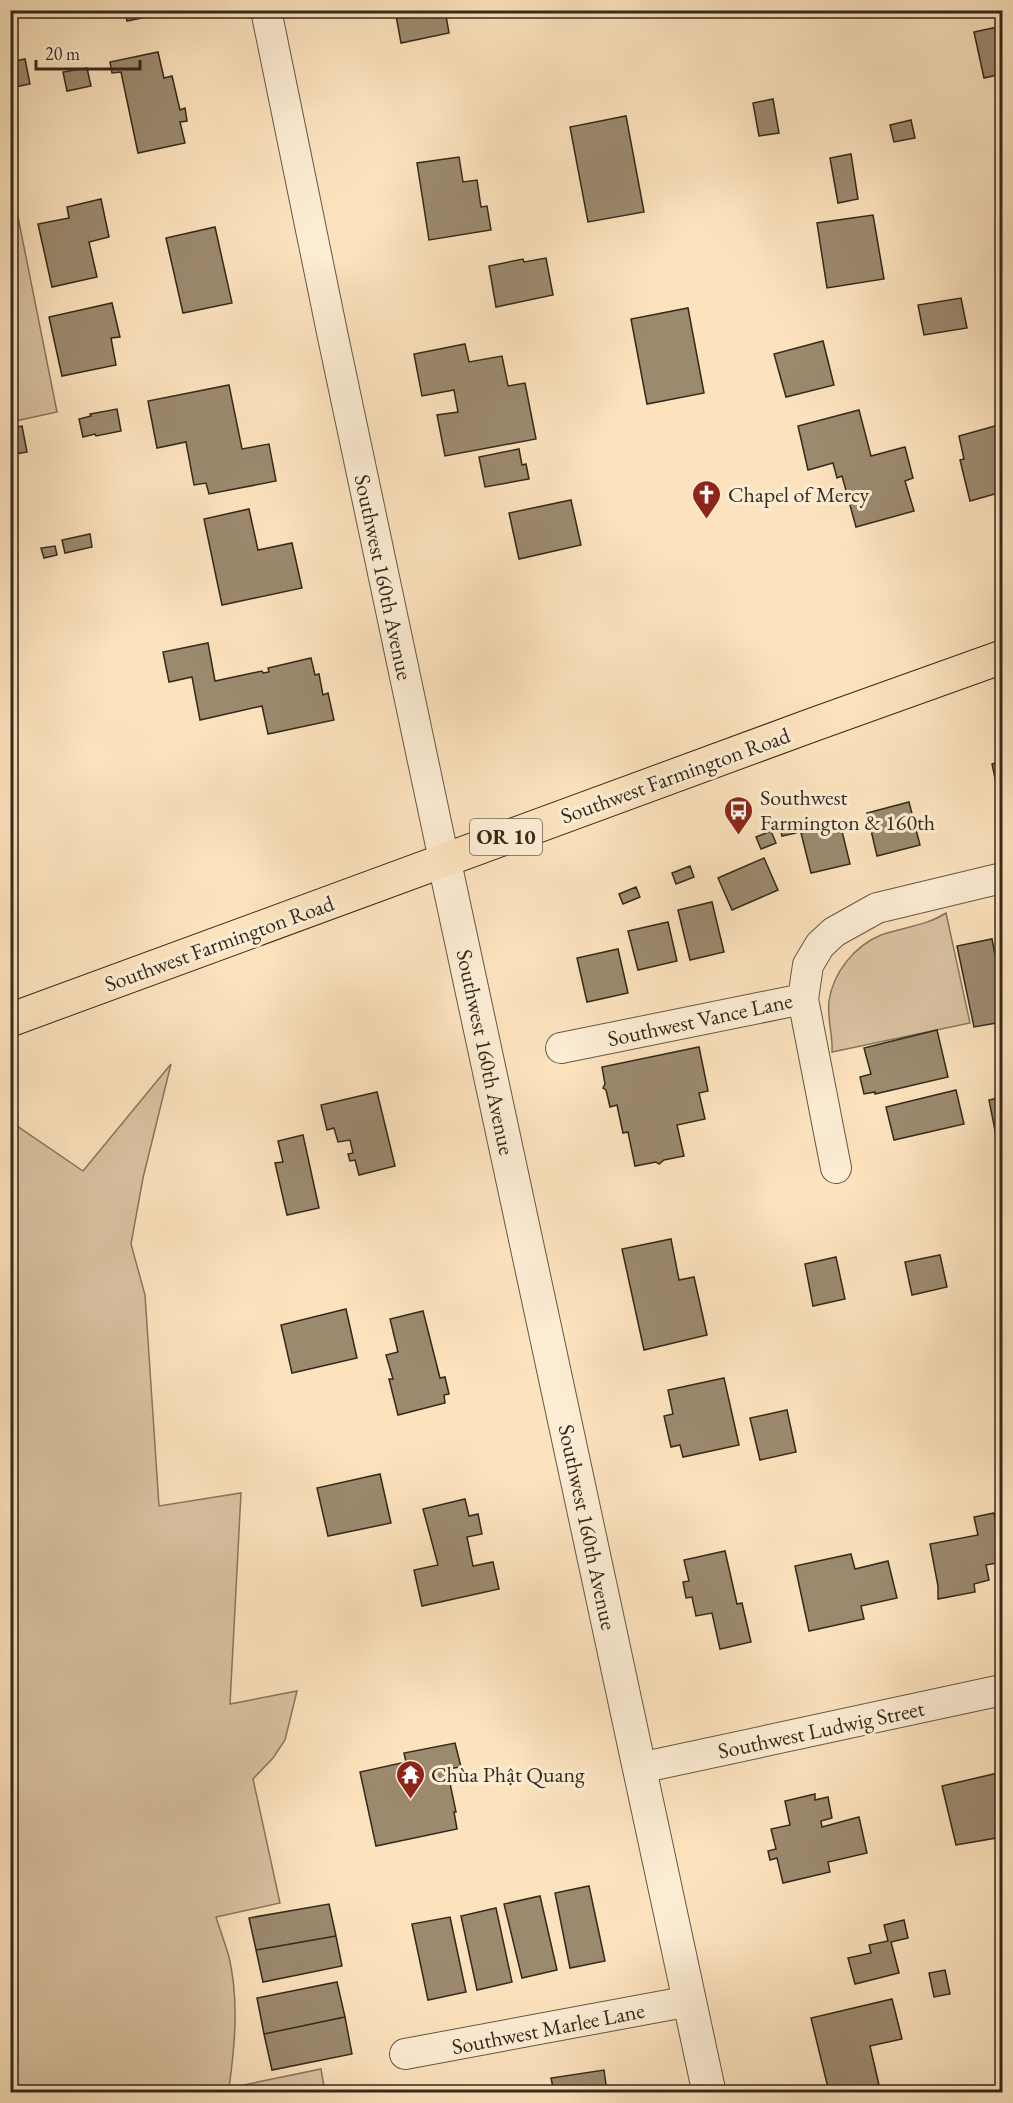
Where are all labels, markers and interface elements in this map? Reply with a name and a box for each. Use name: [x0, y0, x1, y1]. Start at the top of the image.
scale bar: [36, 33, 140, 71]
text: 20 m: [45, 42, 80, 65]
street label: Southwest 160th Avenue: [348, 472, 420, 683]
church icon: Chapel of Mercy: [691, 478, 723, 520]
place label: Chapel of Mercy: [728, 480, 870, 509]
street label: Southwest Farmington Road: [556, 720, 795, 831]
place label: Southwest Farmington & 160th: [760, 783, 935, 837]
bus stop icon: Southwest Farmington & 160th: [723, 794, 755, 836]
road number: OR 10: [470, 819, 542, 855]
street label: Southwest Farmington Road: [100, 888, 339, 999]
street label: Southwest 160th Avenue: [450, 947, 522, 1158]
street label: Southwest Vance Lane: [605, 986, 796, 1053]
street label: Southwest 160th Avenue: [552, 1422, 624, 1633]
street label: Southwest Ludwig Street: [715, 1693, 927, 1766]
temple icon: Chùa Phật Quang: [394, 1758, 426, 1800]
place label: Chùa Phật Quang: [431, 1760, 585, 1789]
street label: Southwest Marlee Lane: [449, 1995, 647, 2061]

